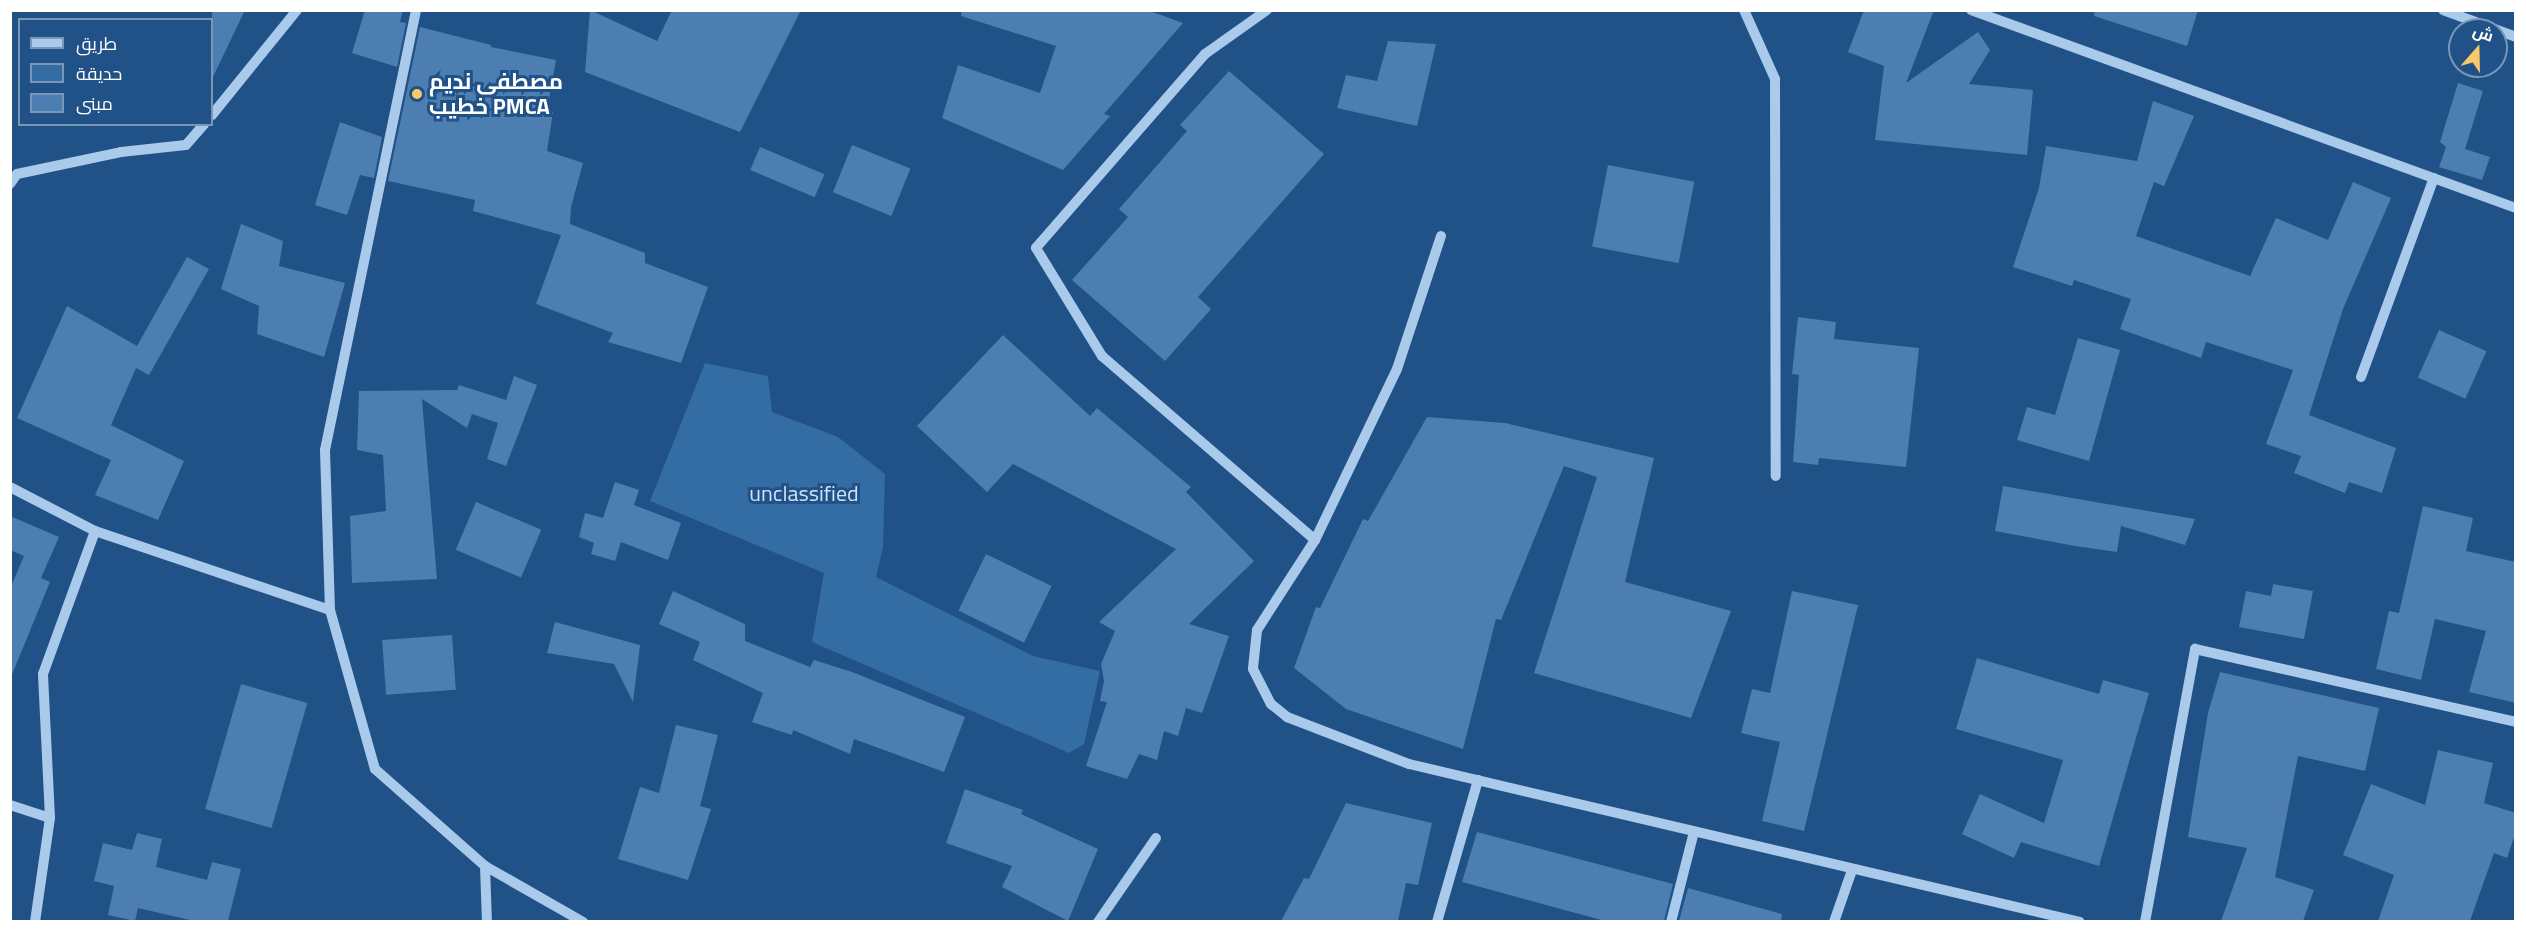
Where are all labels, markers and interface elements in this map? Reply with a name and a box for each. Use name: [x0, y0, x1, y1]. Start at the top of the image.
legend: [18, 18, 213, 126]
north arrow: [2448, 18, 2508, 78]
text: ش: [2470, 18, 2497, 48]
text: طريق: [76, 30, 117, 57]
text: حديقة: [76, 60, 122, 87]
place label: مصطفى نديم خطيب PMCA: [429, 68, 563, 119]
marker: مصطفى نديم خطيب PMCA: [410, 87, 424, 101]
text: مبنى: [76, 90, 113, 117]
park label: unclassified: [749, 481, 859, 507]

